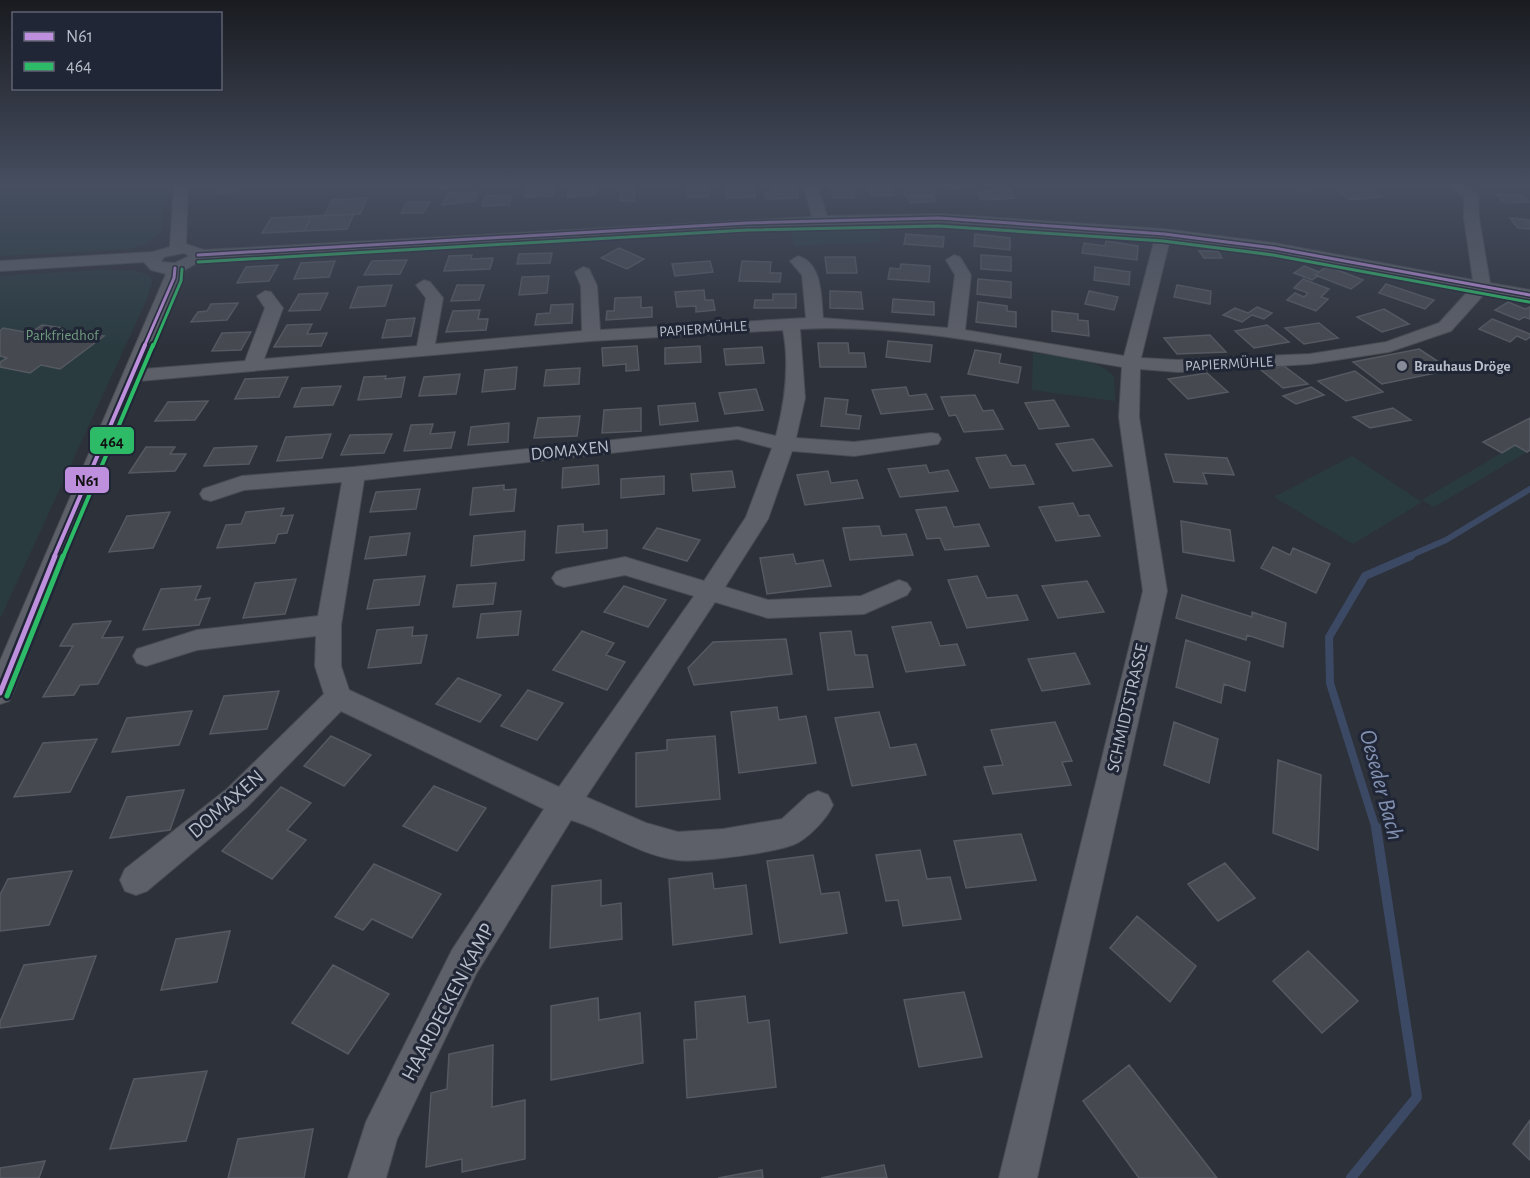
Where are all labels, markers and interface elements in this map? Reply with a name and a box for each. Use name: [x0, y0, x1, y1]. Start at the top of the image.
legend: [12, 12, 222, 90]
text: N61: [66, 28, 93, 46]
text: 464: [66, 58, 92, 76]
street label: PAPIERMÜHLE: [658, 316, 747, 340]
park label: Parkfriedhof: [25, 328, 100, 343]
street label: PAPIERMÜHLE: [1185, 352, 1273, 374]
marker: Brauhaus Dröge: [1395, 359, 1409, 373]
place label: Brauhaus Dröge: [1414, 359, 1511, 374]
line badge: 464: [89, 426, 135, 455]
text: 464: [100, 434, 124, 450]
street label: DOMAXEN: [530, 438, 610, 464]
line badge: N61: [64, 466, 110, 494]
text: N61: [75, 473, 99, 489]
street label: SCHMIDTSTRASSE: [1104, 641, 1152, 774]
water label: Oeseder Bach: [1355, 727, 1407, 843]
street label: DOMAXEN: [184, 766, 268, 842]
street label: HAARDECKEN KAMP: [398, 920, 498, 1084]

